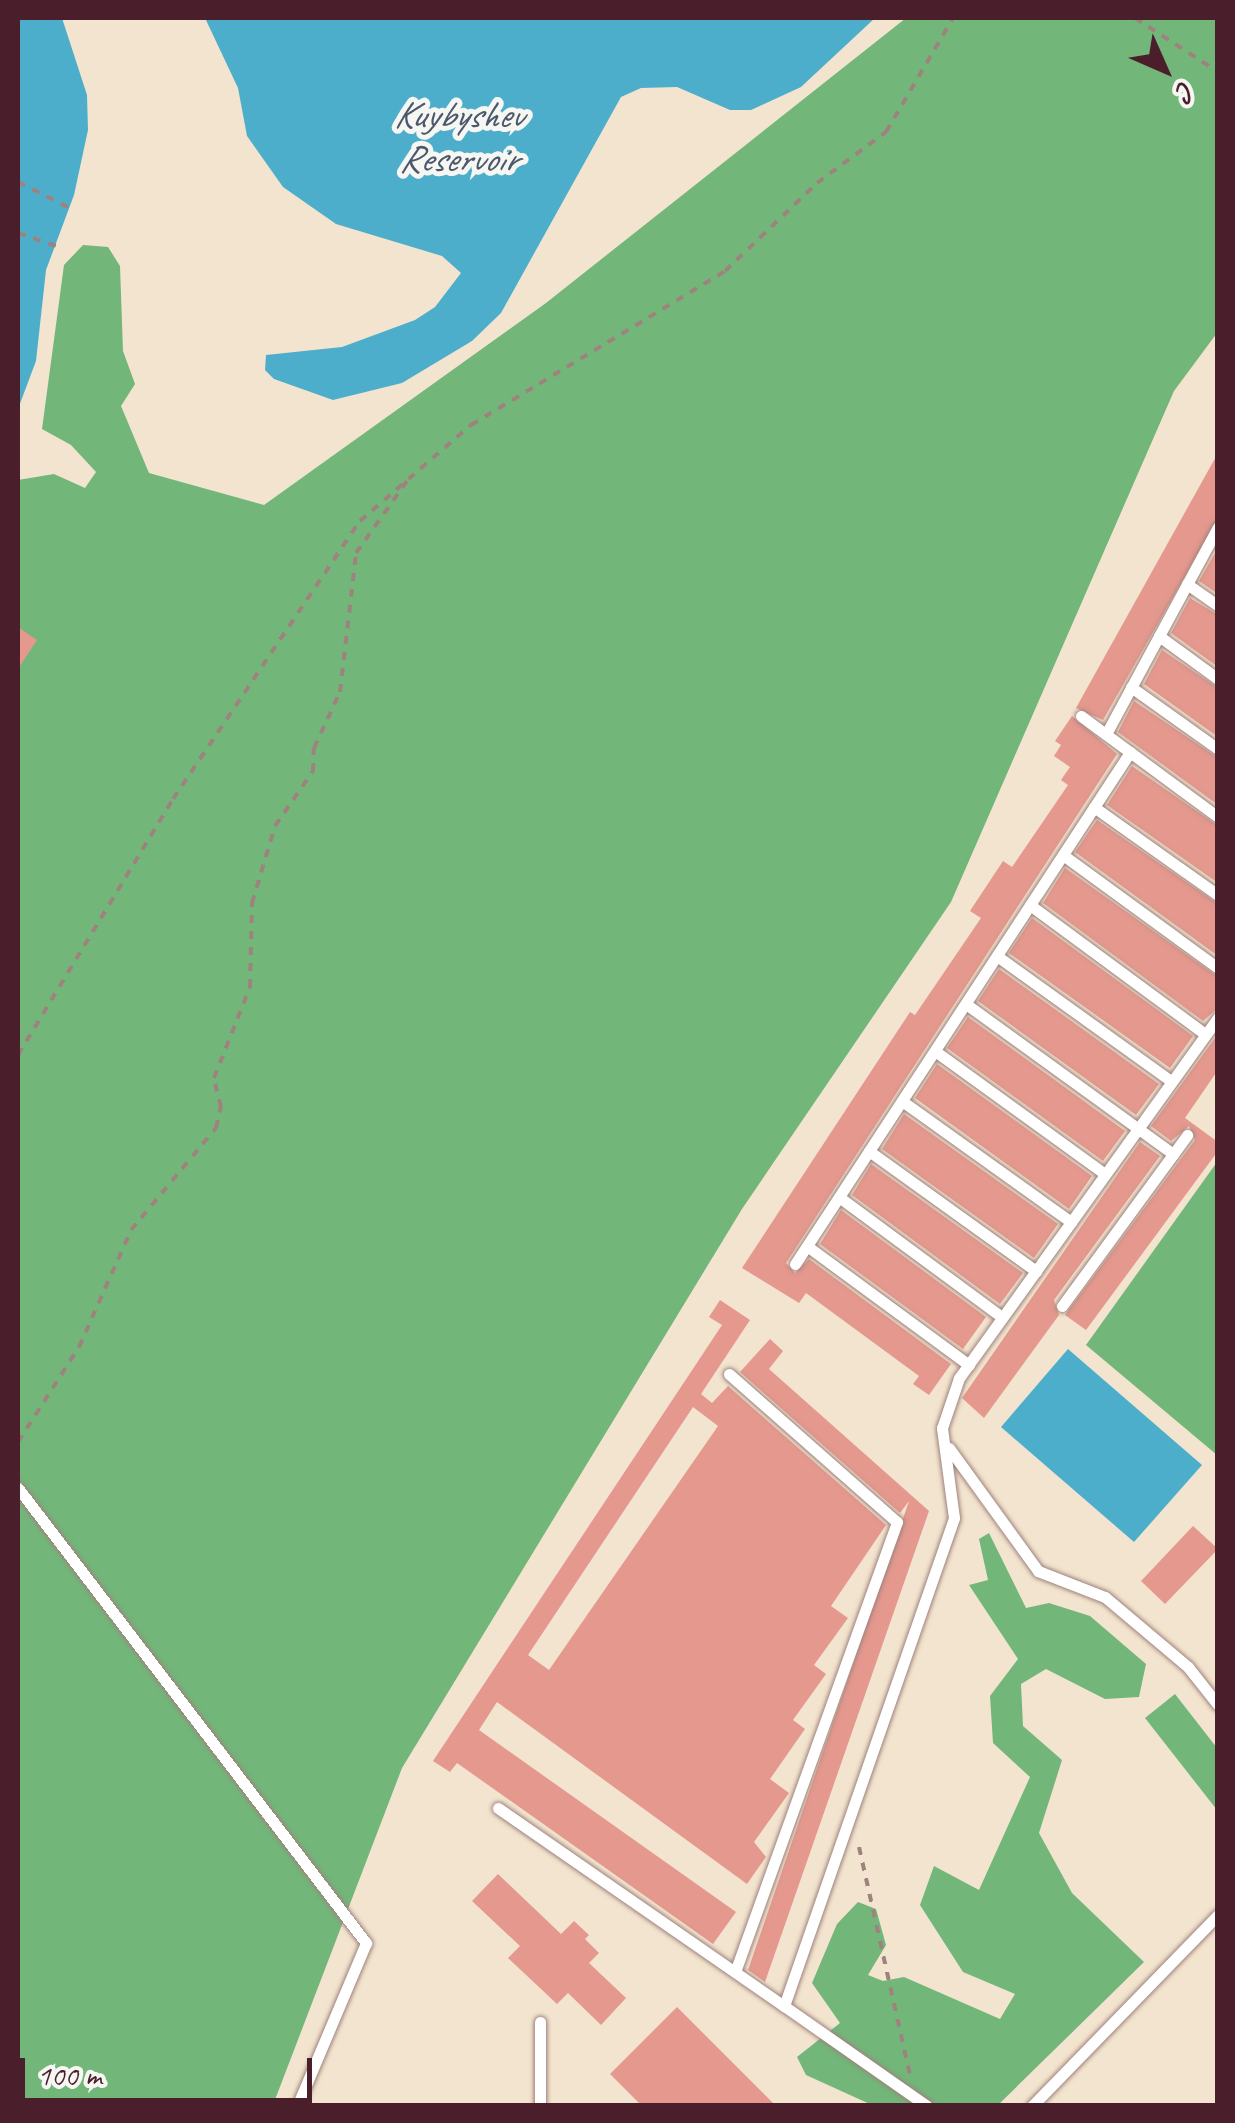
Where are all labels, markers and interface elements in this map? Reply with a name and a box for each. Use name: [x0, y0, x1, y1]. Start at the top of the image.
north arrow: [1115, 20, 1215, 120]
text: С: [1169, 74, 1204, 109]
water label: Kuybyshev Reservoir: [394, 92, 522, 182]
scale bar: [25, 2038, 318, 2100]
text: 100 m: [37, 2056, 102, 2094]

